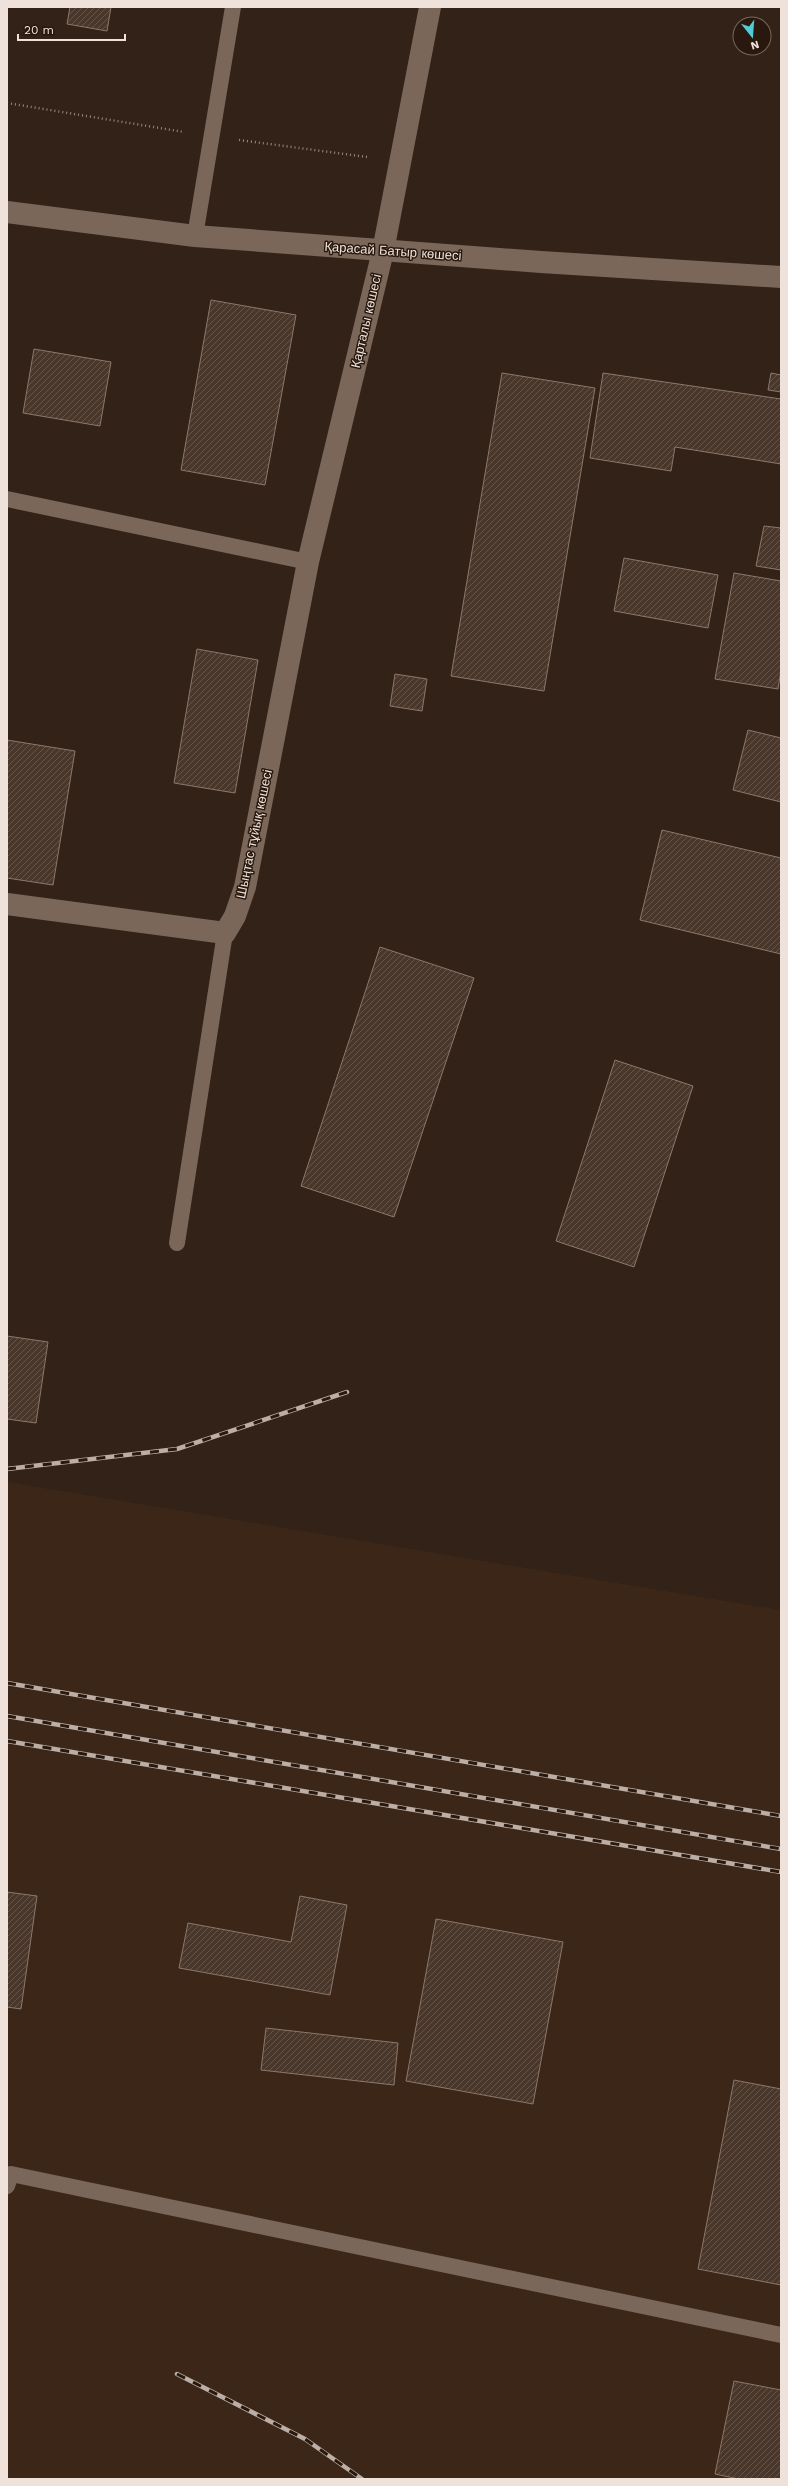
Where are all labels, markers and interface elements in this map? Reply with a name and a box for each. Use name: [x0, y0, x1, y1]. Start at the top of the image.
scale bar: [18, 16, 125, 42]
north arrow: [732, 16, 772, 56]
text: 20 m: [24, 23, 54, 37]
text: N: [749, 38, 761, 52]
street label: Қарасай Батыр көшесі: [324, 239, 462, 263]
street label: Қарталы көшесі: [348, 272, 384, 370]
street label: Шыңтас тұйық көшесі: [233, 768, 275, 900]

